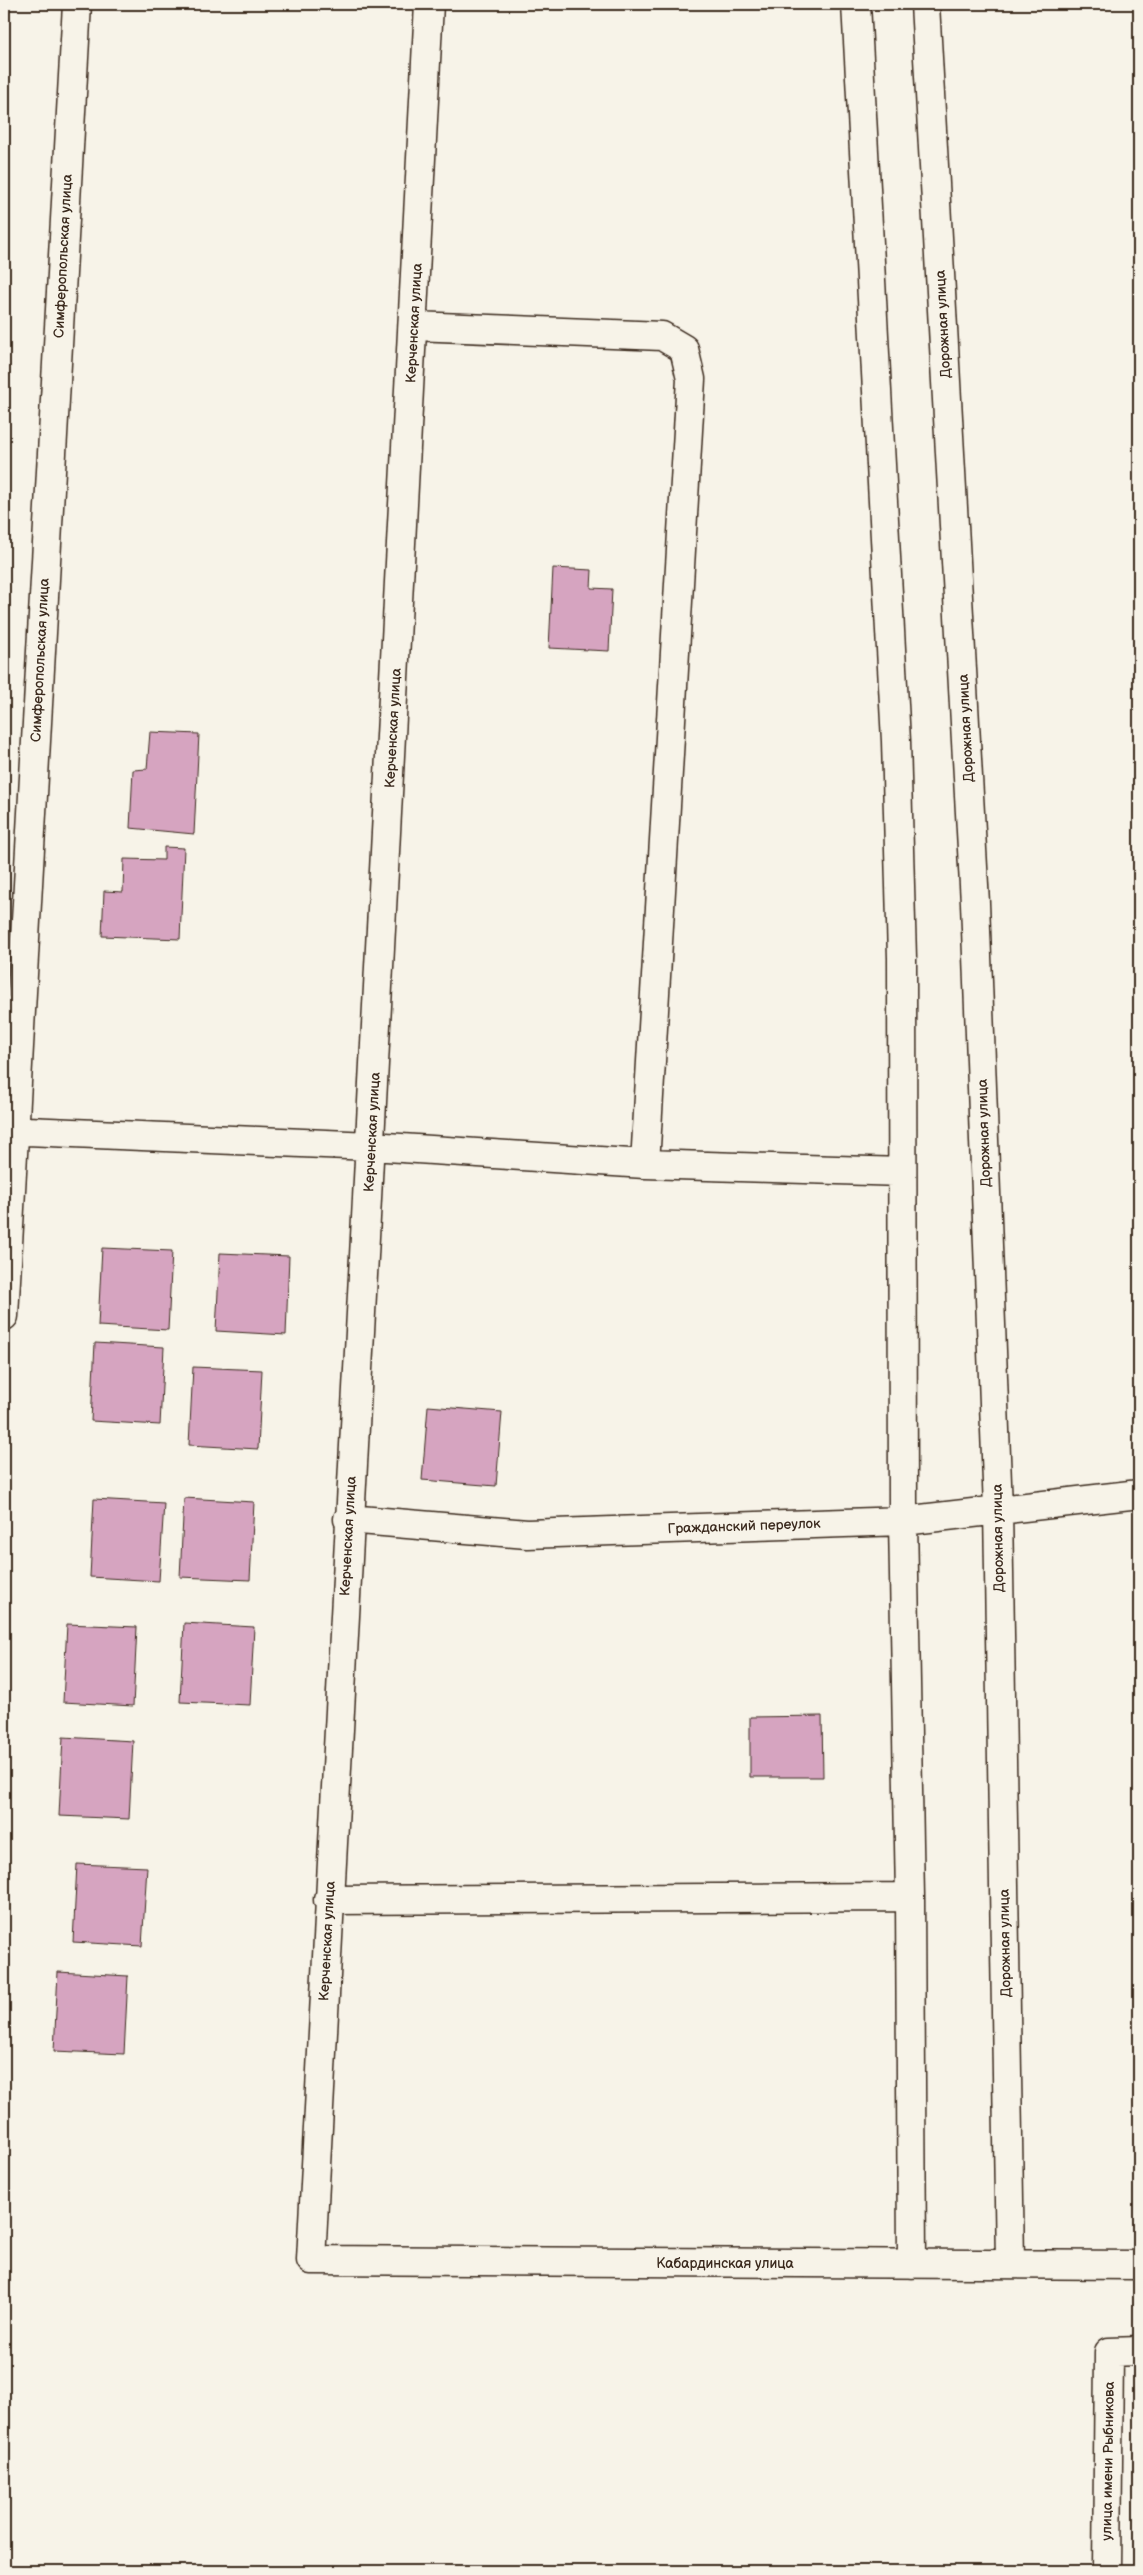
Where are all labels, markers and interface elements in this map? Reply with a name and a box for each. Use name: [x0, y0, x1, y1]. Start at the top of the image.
street label: Симферопольская улица: [50, 173, 76, 338]
street label: Керченская улица: [402, 262, 426, 384]
street label: Дорожная улица: [932, 269, 954, 379]
street label: Симферопольская улица: [27, 577, 53, 742]
street label: Керченская улица: [381, 667, 405, 789]
street label: Дорожная улица: [955, 673, 977, 783]
street label: Керченская улица: [360, 1071, 384, 1193]
street label: Дорожная улица: [974, 1078, 994, 1187]
street label: Керченская улица: [336, 1475, 360, 1597]
street label: Дорожная улица: [989, 1483, 1007, 1592]
street label: Гражданский переулок: [667, 1515, 821, 1537]
street label: Керченская улица: [315, 1880, 339, 2002]
street label: Дорожная улица: [996, 1888, 1014, 1997]
street label: Кабардинская улица: [656, 2255, 795, 2272]
street label: улица имени Рыбникова: [1098, 2380, 1118, 2541]

